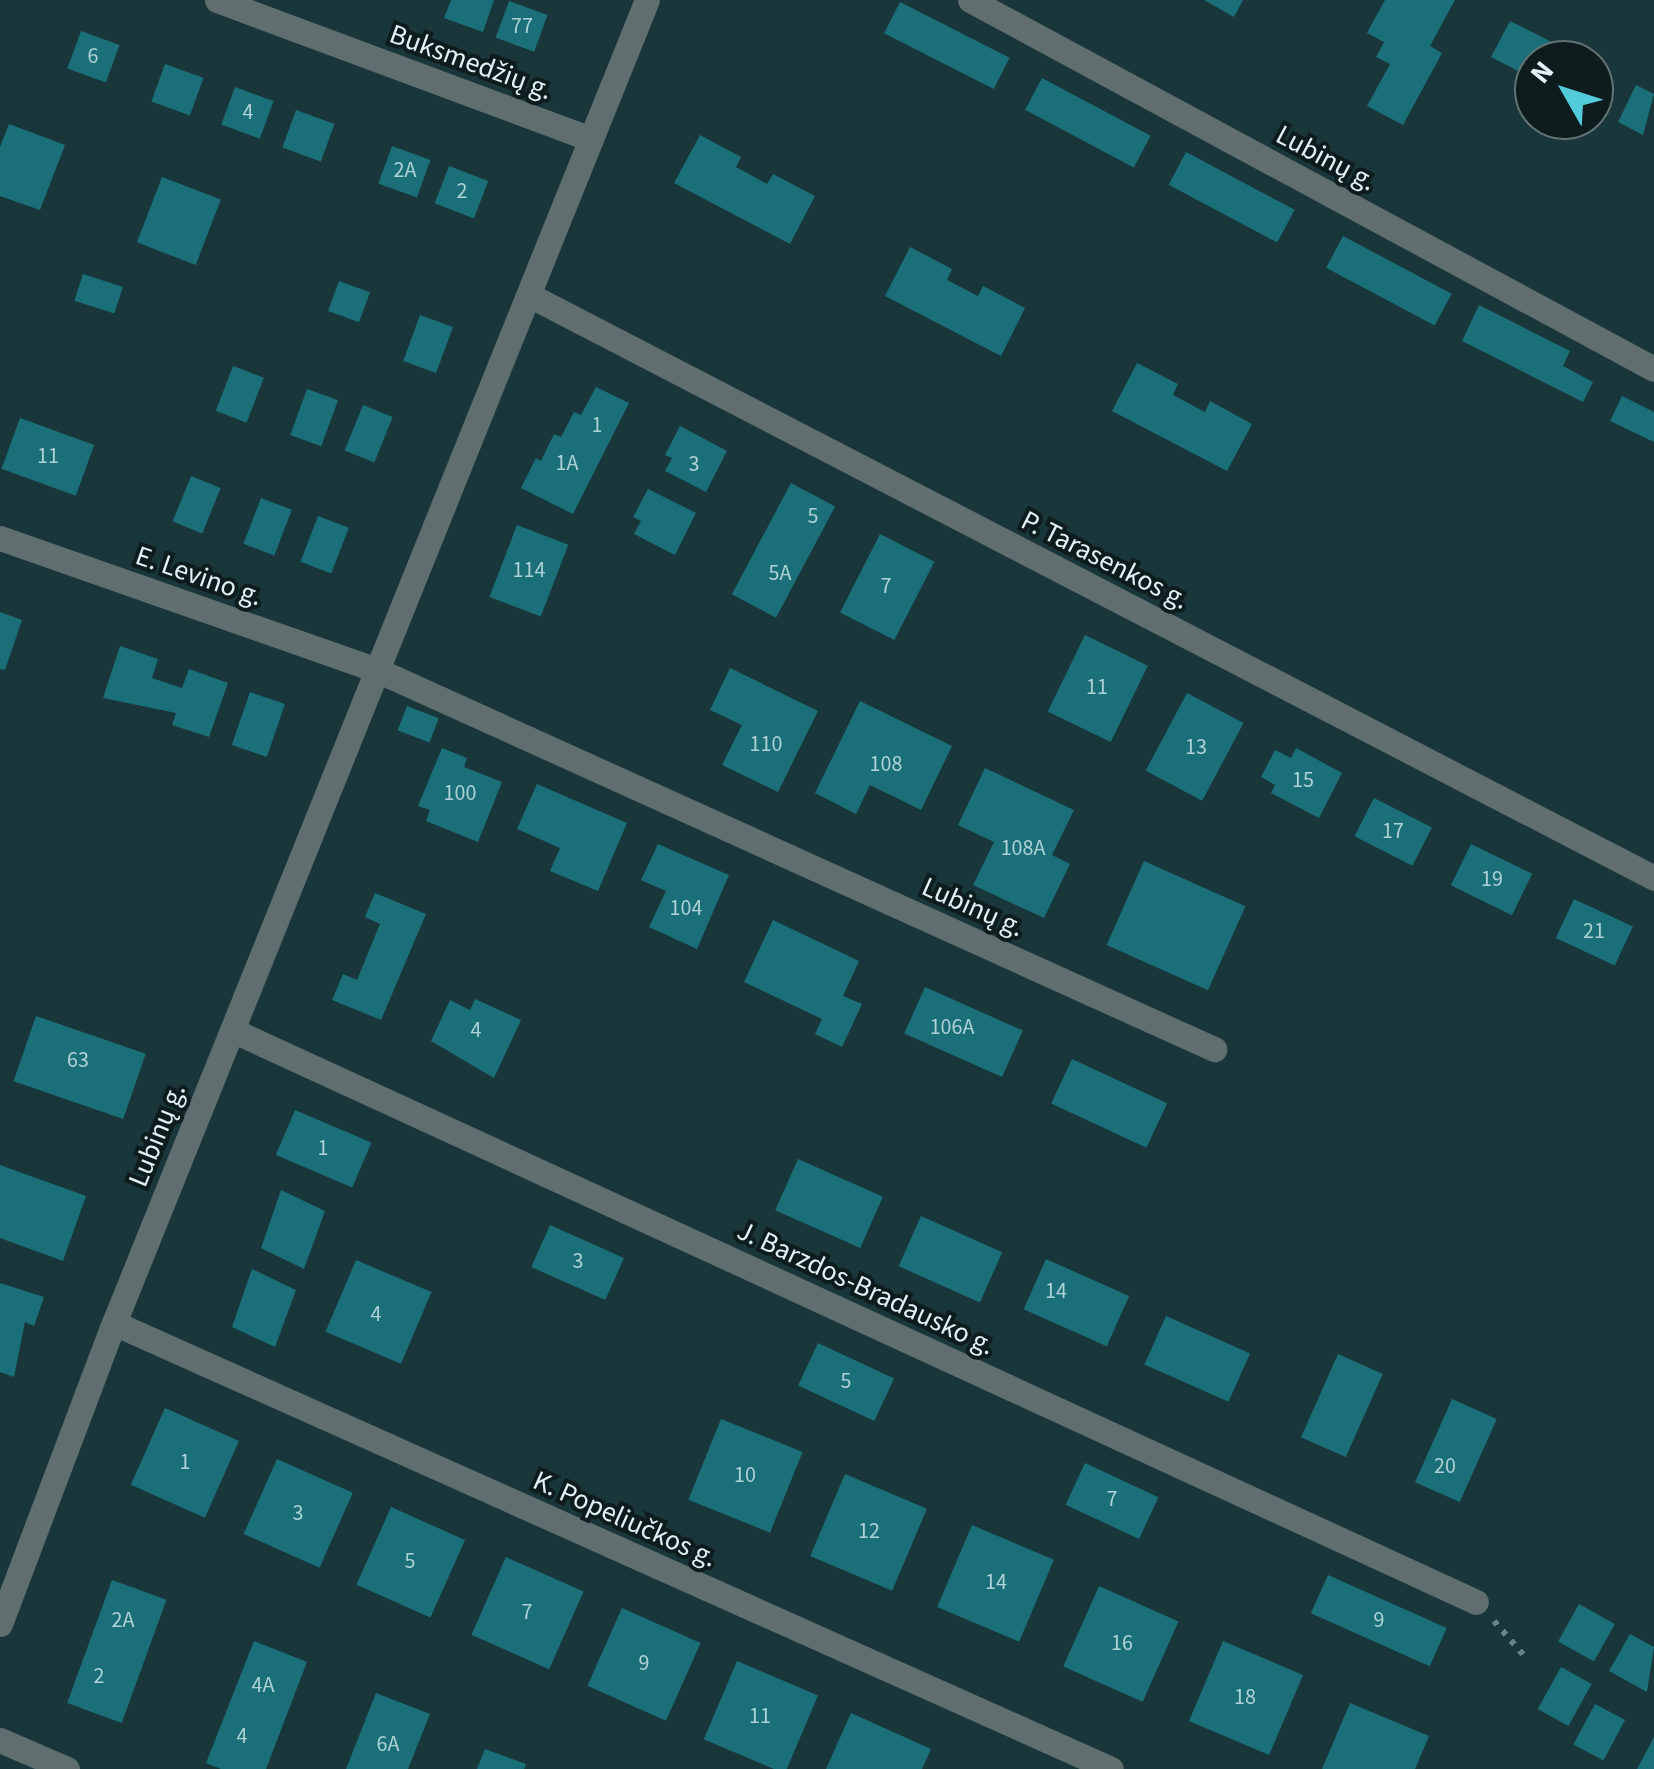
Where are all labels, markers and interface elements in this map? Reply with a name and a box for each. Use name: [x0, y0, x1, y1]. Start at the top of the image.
house number: 77: [511, 14, 533, 40]
street label: Buksmedžių g.: [385, 17, 557, 107]
north arrow: [1514, 40, 1614, 140]
house number: 6: [88, 44, 98, 70]
text: N: [1521, 53, 1564, 92]
house number: 4: [243, 100, 253, 126]
street label: Lubinų g.: [1270, 118, 1382, 198]
house number: 2A: [394, 158, 416, 184]
house number: 2: [457, 179, 467, 205]
house number: 1: [592, 413, 602, 439]
house number: 11: [37, 444, 59, 470]
house number: 1A: [556, 451, 578, 477]
house number: 3: [689, 452, 699, 478]
street label: P. Tarasenkos g.: [1016, 503, 1194, 617]
house number: 5: [808, 504, 818, 530]
street label: E. Levino g.: [131, 539, 267, 613]
house number: 114: [513, 558, 545, 584]
house number: 5A: [769, 561, 791, 587]
house number: 7: [881, 574, 891, 600]
house number: 11: [1086, 675, 1108, 701]
house number: 110: [750, 732, 782, 758]
house number: 13: [1185, 735, 1207, 761]
house number: 108: [870, 752, 902, 778]
house number: 15: [1292, 768, 1314, 794]
house number: 100: [444, 781, 476, 807]
house number: 17: [1382, 819, 1404, 845]
house number: 108A: [1001, 836, 1045, 862]
house number: 19: [1481, 867, 1503, 893]
street label: Lubinų g.: [917, 870, 1029, 944]
house number: 104: [670, 896, 702, 922]
house number: 21: [1583, 919, 1605, 945]
house number: 106A: [930, 1015, 974, 1041]
house number: 4: [471, 1018, 481, 1044]
house number: 63: [67, 1048, 89, 1074]
street label: Lubinų g.: [121, 1079, 193, 1191]
house number: 1: [318, 1136, 328, 1162]
street label: J. Barzdos-Bradausko g.: [732, 1214, 1000, 1362]
house number: 3: [573, 1249, 583, 1275]
house number: 14: [1045, 1279, 1067, 1305]
house number: 4: [371, 1302, 381, 1328]
house number: 5: [841, 1369, 851, 1395]
house number: 1: [180, 1450, 190, 1476]
house number: 20: [1434, 1454, 1456, 1480]
street label: K. Popeliučkos g.: [528, 1463, 722, 1575]
house number: 10: [734, 1463, 756, 1489]
house number: 7: [1107, 1487, 1117, 1513]
house number: 3: [293, 1501, 303, 1527]
house number: 12: [858, 1519, 880, 1545]
house number: 5: [405, 1549, 415, 1575]
house number: 14: [985, 1570, 1007, 1596]
house number: 7: [522, 1600, 532, 1626]
house number: 2A: [112, 1608, 134, 1634]
house number: 9: [1374, 1608, 1384, 1634]
house number: 16: [1111, 1631, 1133, 1657]
house number: 9: [639, 1651, 649, 1677]
house number: 2: [94, 1664, 104, 1690]
house number: 4A: [252, 1673, 274, 1699]
house number: 18: [1234, 1685, 1256, 1711]
house number: 11: [749, 1704, 771, 1730]
house number: 4: [237, 1724, 247, 1750]
house number: 6A: [377, 1732, 399, 1758]

